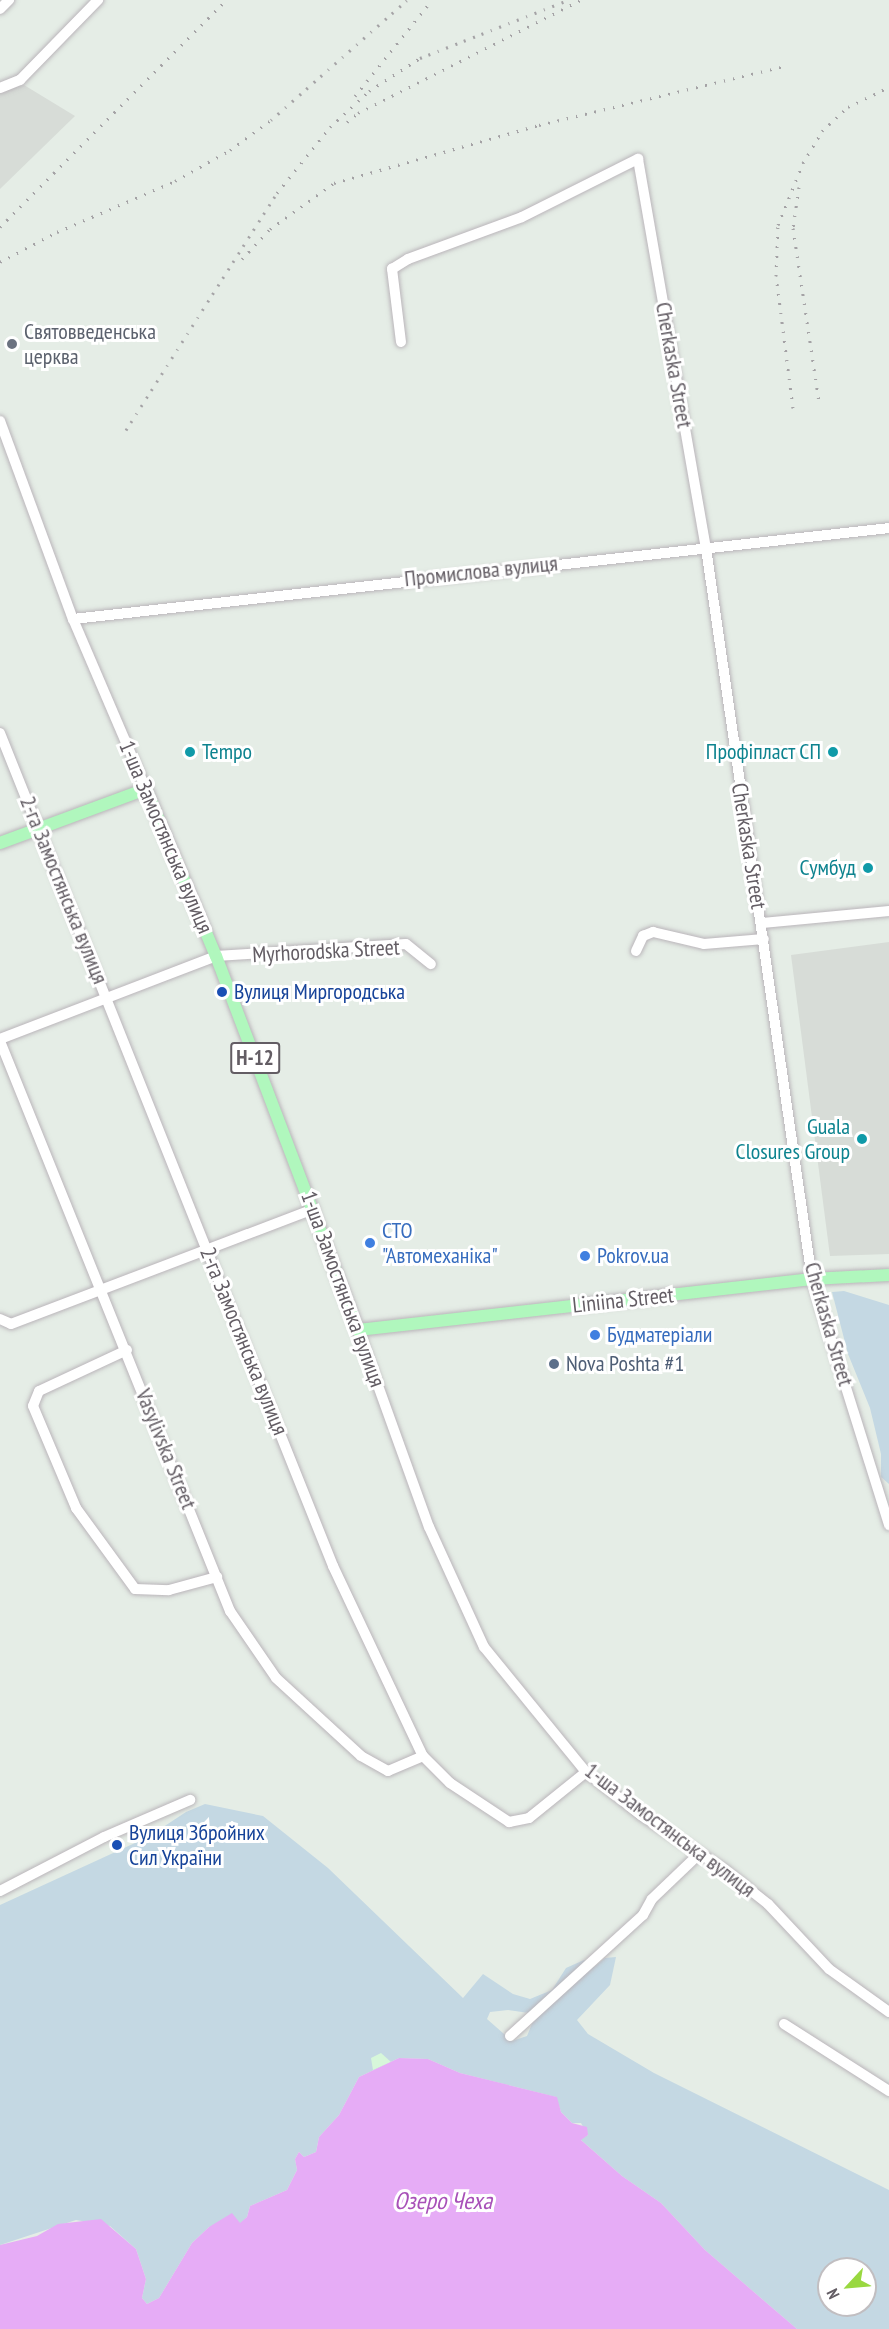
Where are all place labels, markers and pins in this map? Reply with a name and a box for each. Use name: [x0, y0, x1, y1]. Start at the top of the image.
place label: Святовведенська церква: [24, 318, 156, 370]
marker: Святовведенська церква: [5, 337, 19, 351]
place label: Tempo: [202, 739, 252, 765]
place label: Профіпласт СП: [705, 739, 821, 765]
marker: Tempo: [183, 745, 197, 759]
marker: Профіпласт СП: [826, 745, 840, 759]
place label: Сумбуд: [799, 855, 856, 881]
marker: Сумбуд: [861, 861, 875, 875]
place label: Вулиця Миргородська: [234, 979, 405, 1005]
marker: Вулиця Миргородська: [215, 985, 229, 999]
place label: Guala Closures Group: [736, 1113, 850, 1164]
marker: Guala Closures Group: [855, 1132, 869, 1146]
place label: СТО "Автомеханіка": [382, 1217, 498, 1268]
marker: СТО "Автомеханіка": [363, 1236, 377, 1250]
place label: Pokrov.ua: [597, 1243, 669, 1269]
marker: Pokrov.ua: [578, 1249, 592, 1263]
place label: Будматеріали: [607, 1322, 712, 1348]
marker: Будматеріали: [588, 1328, 602, 1342]
place label: Nova Poshta #1: [566, 1351, 684, 1377]
marker: Nova Poshta #1: [547, 1357, 561, 1371]
place label: Вулиця Збройних Сил України: [129, 1819, 265, 1870]
marker: Вулиця Збройних Сил України: [110, 1838, 124, 1852]

